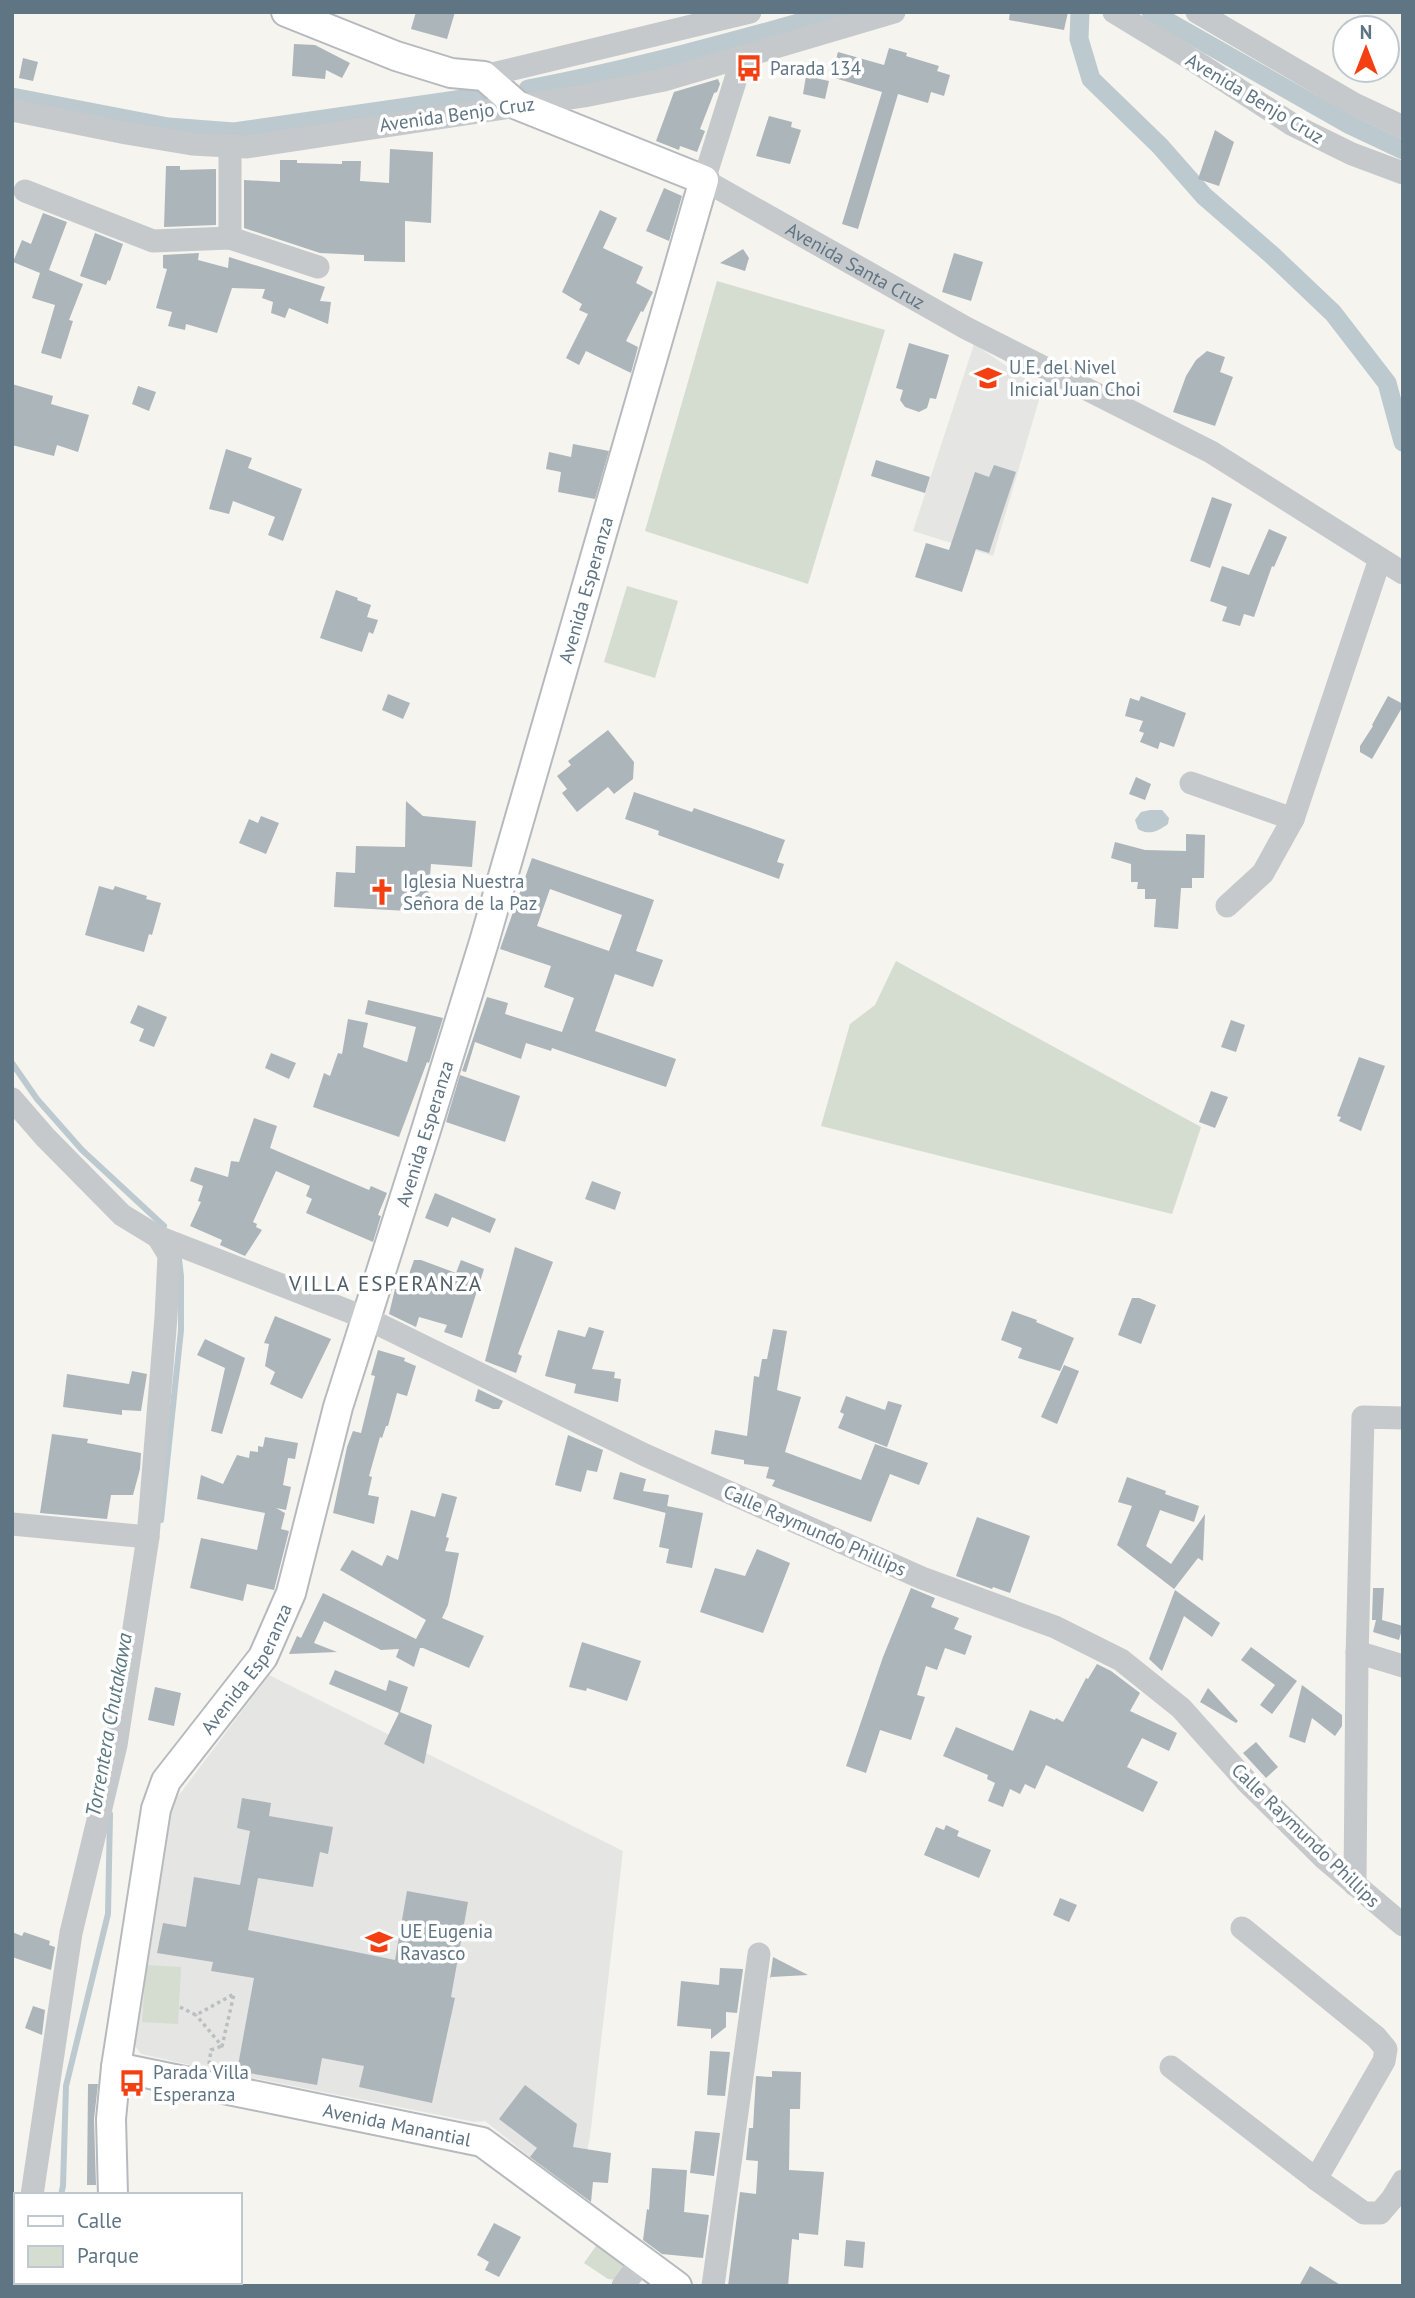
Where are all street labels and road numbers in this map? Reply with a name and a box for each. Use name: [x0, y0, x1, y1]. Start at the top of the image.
street label: Avenida Benjo Cruz: [1182, 47, 1328, 149]
street label: Avenida Benjo Cruz: [378, 91, 536, 137]
street label: Avenida Santa Cruz: [782, 217, 929, 314]
street label: Avenida Esperanza: [553, 514, 618, 666]
street label: Avenida Esperanza: [390, 1058, 459, 1210]
street label: Calle Raymundo Phillips: [720, 1479, 910, 1581]
street label: Avenida Esperanza: [195, 1600, 297, 1739]
street label: Calle Raymundo Phillips: [1227, 1758, 1385, 1912]
street label: Avenida Manantial: [321, 2098, 474, 2152]

